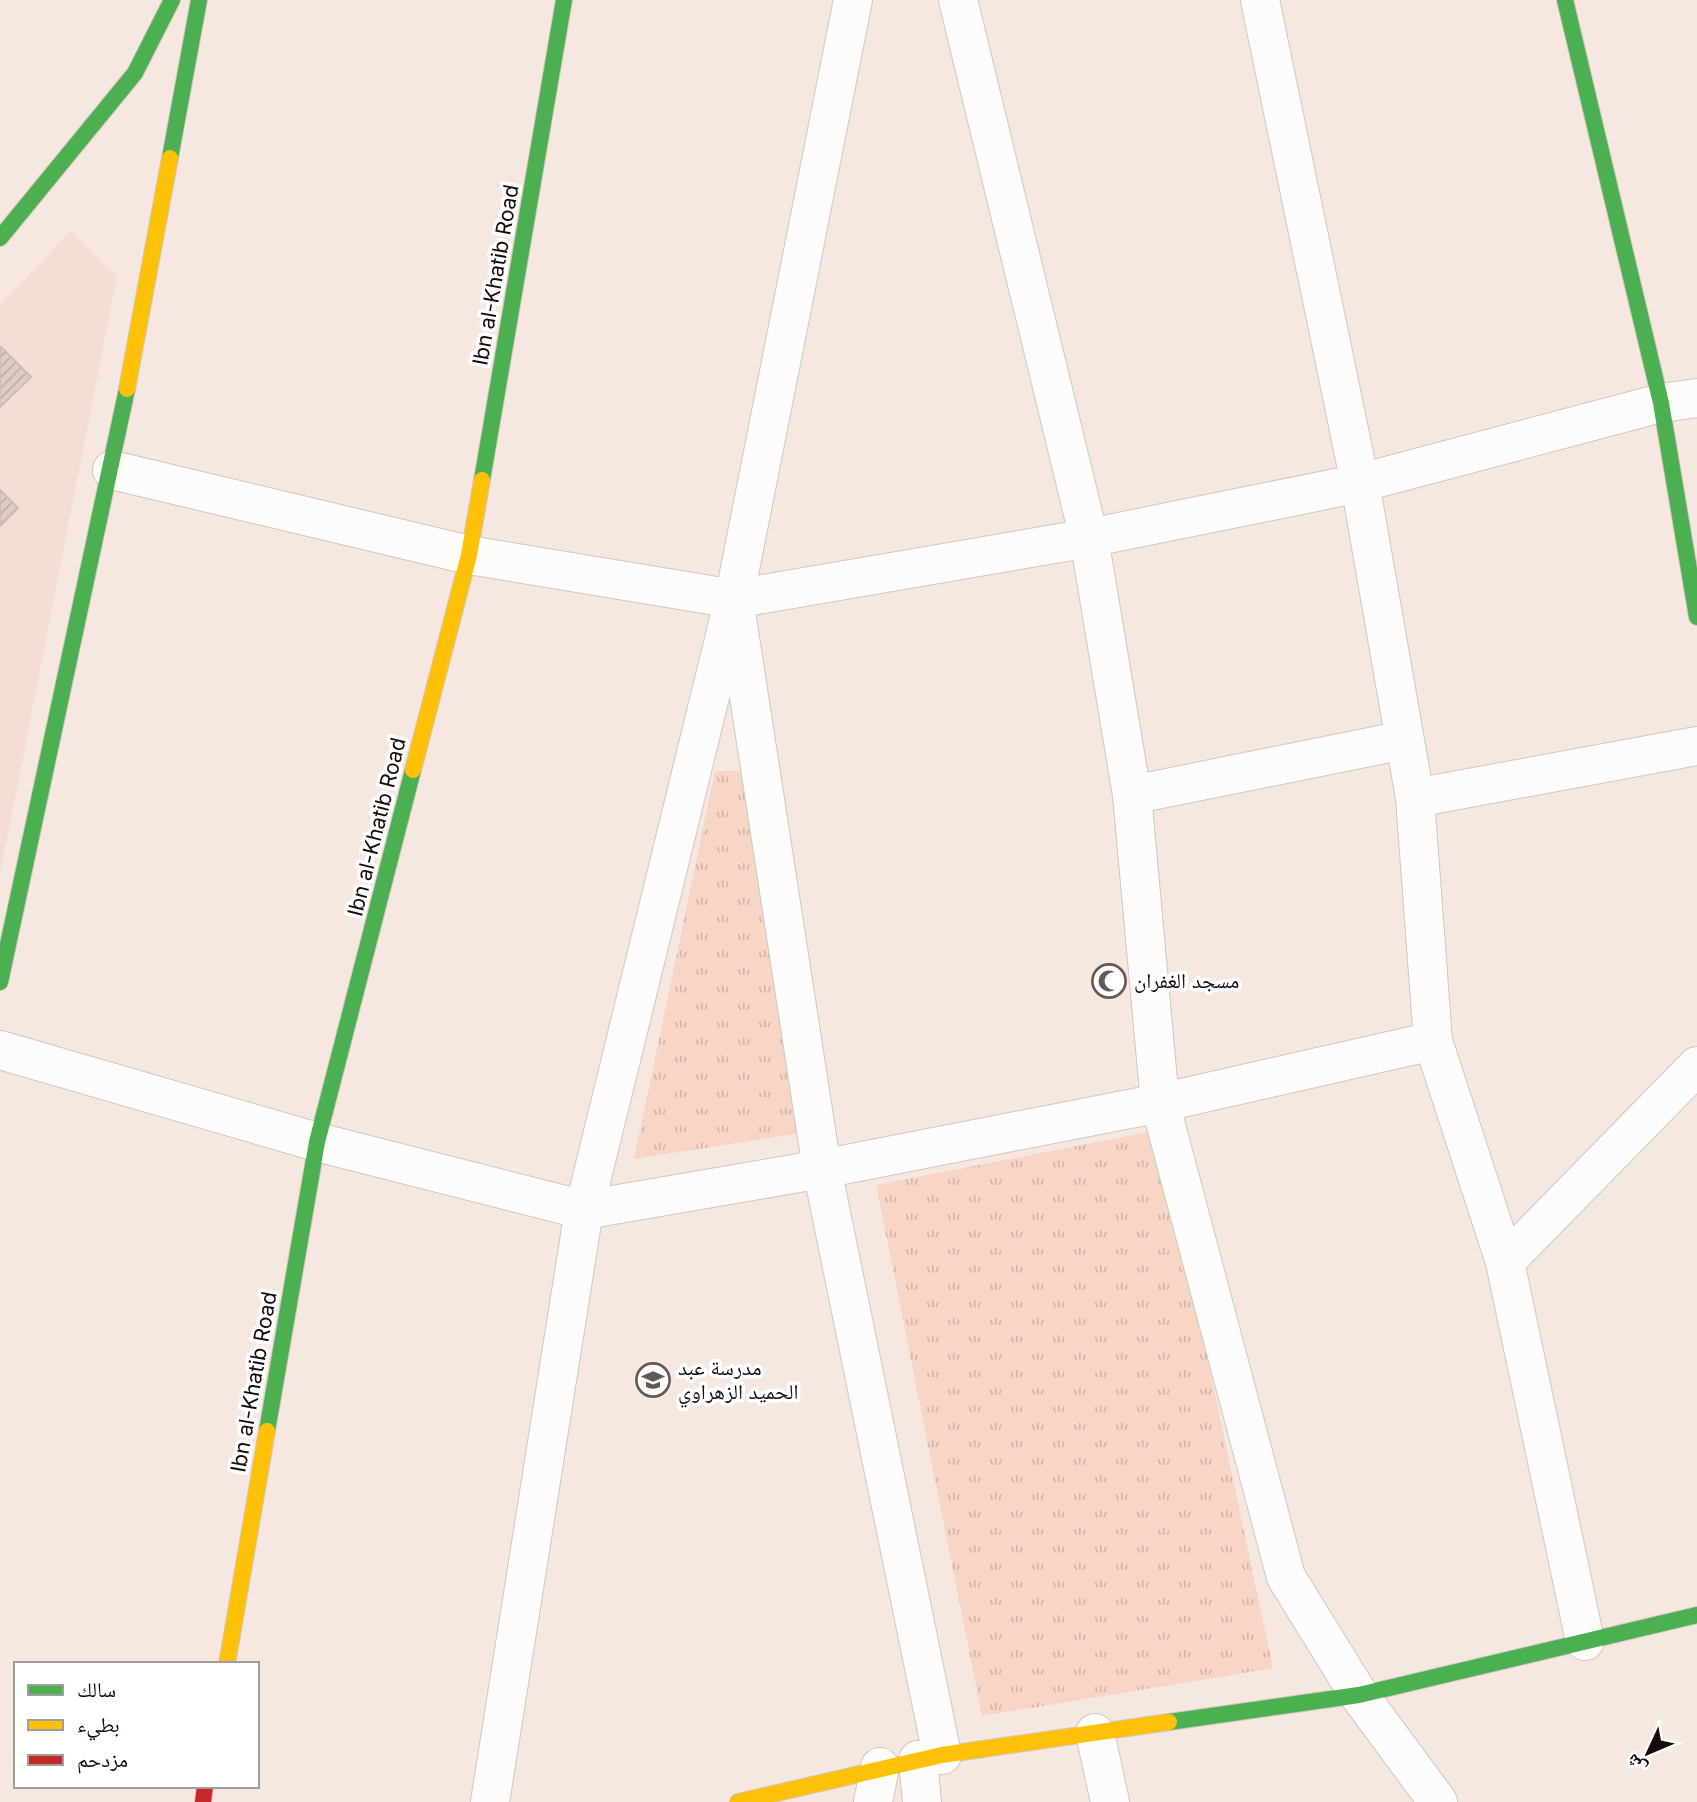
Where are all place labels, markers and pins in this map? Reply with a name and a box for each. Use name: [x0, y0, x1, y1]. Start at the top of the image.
mosque icon: مسجد الغفران: [1090, 962, 1128, 1000]
place label: مسجد الغفران: [1134, 968, 1239, 993]
place label: مدرسة عبد الحميد الزهراوي: [678, 1355, 798, 1408]
school or university icon: مدرسة عبد الحميد الزهراوي: [634, 1361, 672, 1399]

